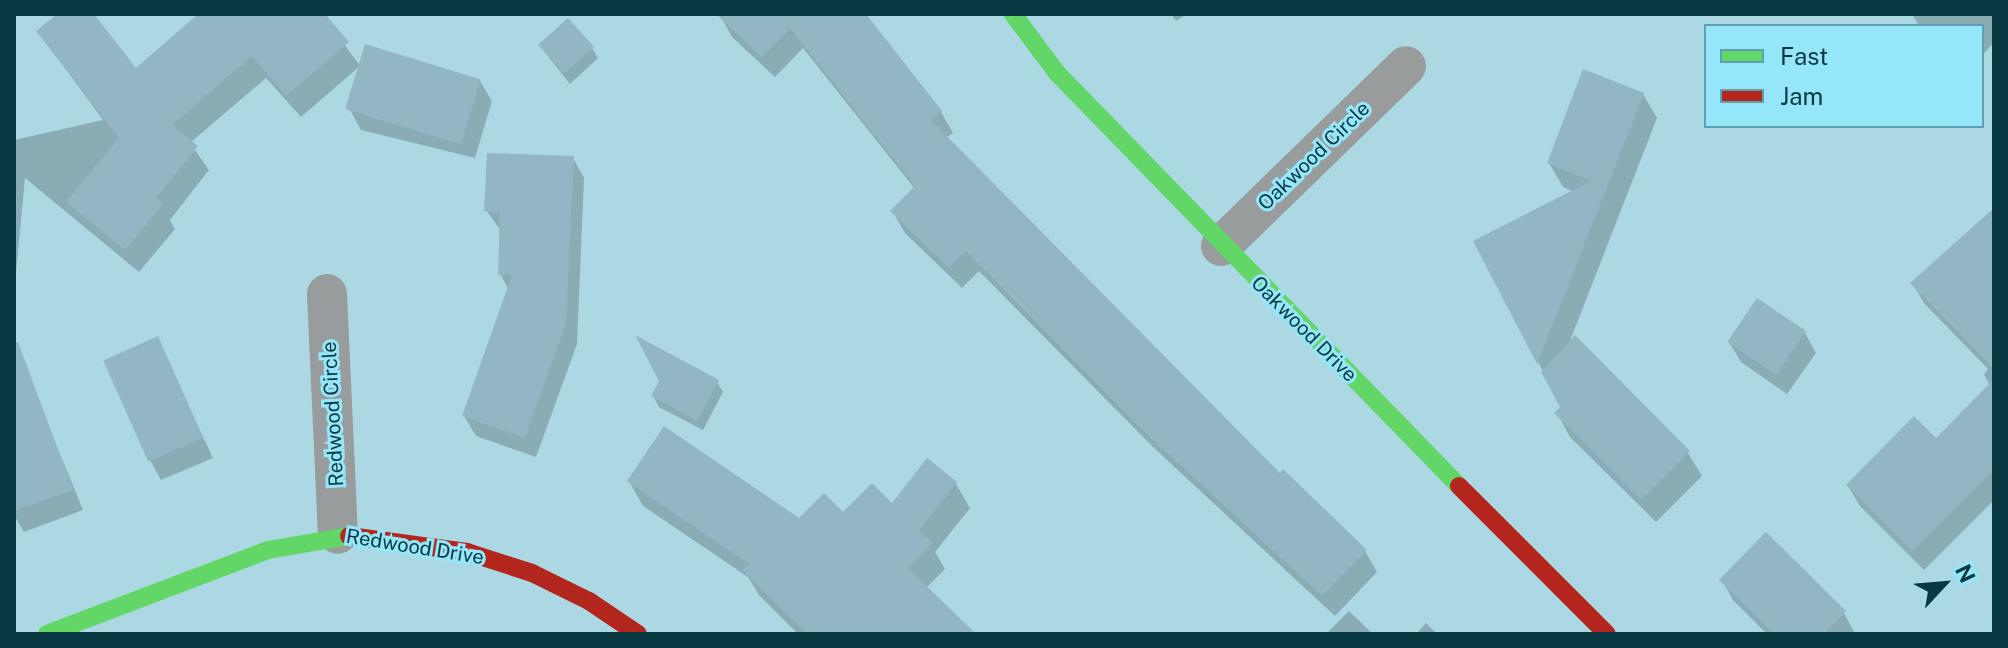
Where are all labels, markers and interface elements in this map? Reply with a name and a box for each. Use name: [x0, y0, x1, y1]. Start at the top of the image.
legend: [1704, 24, 1984, 128]
text: Fast: [1780, 42, 1828, 70]
text: Jam: [1780, 82, 1823, 110]
street label: Oakwood Circle: [1253, 97, 1375, 215]
street label: Oakwood Drive: [1246, 271, 1362, 387]
street label: Redwood Circle: [317, 341, 349, 487]
street label: Redwood Drive: [344, 524, 486, 570]
north arrow: [1904, 544, 1984, 624]
text: N: [1950, 560, 1981, 587]

